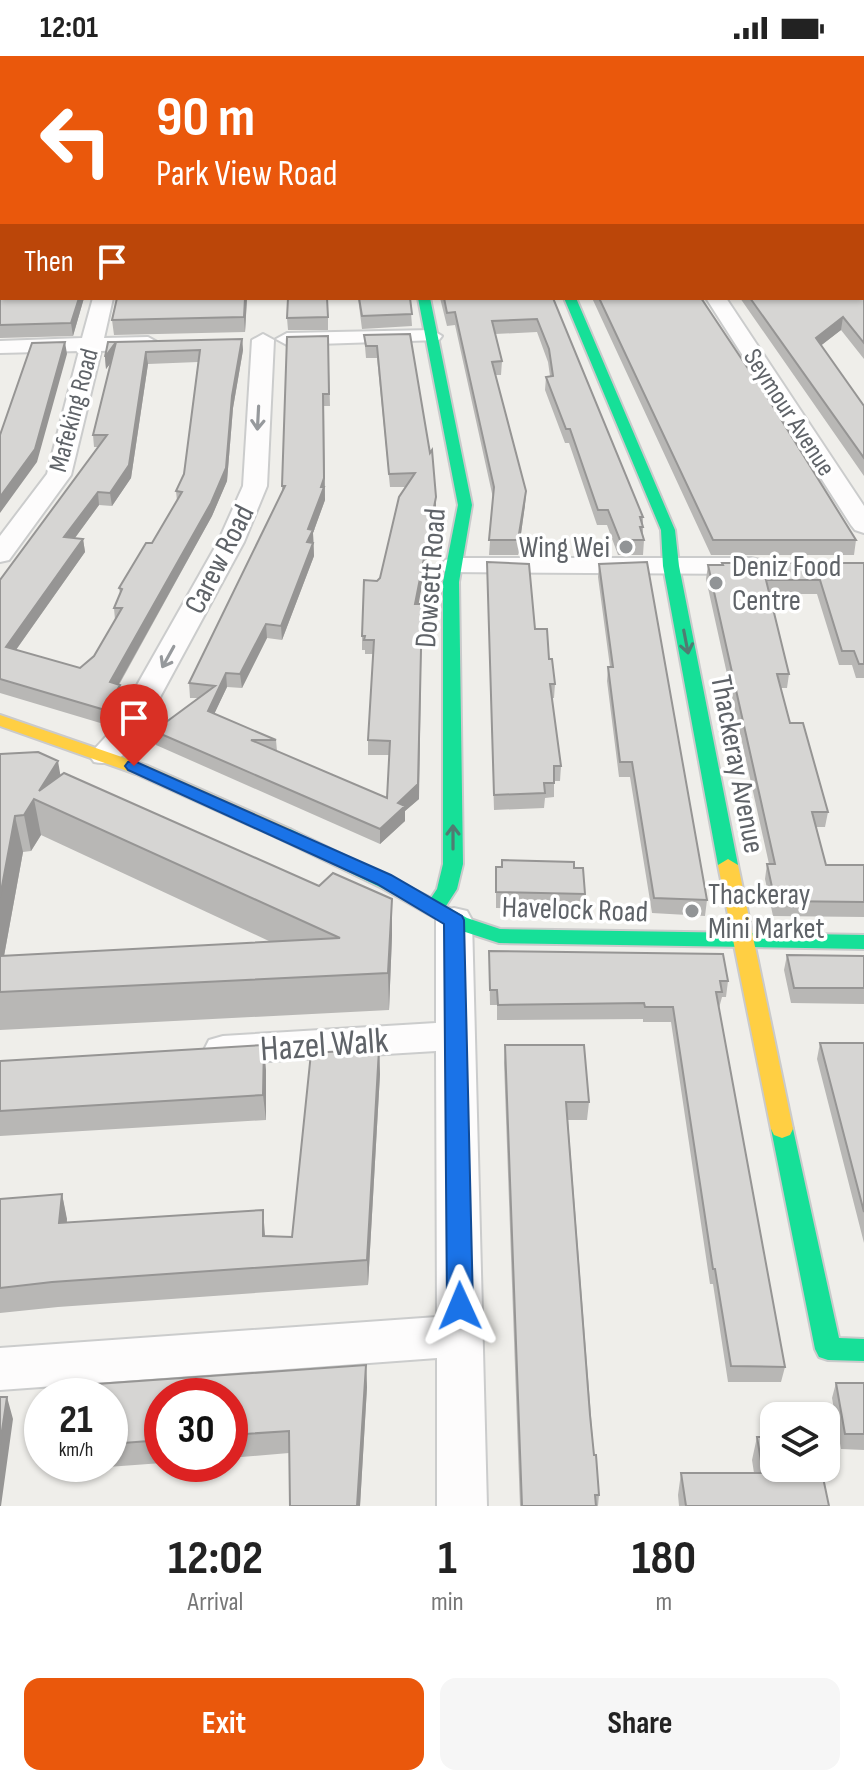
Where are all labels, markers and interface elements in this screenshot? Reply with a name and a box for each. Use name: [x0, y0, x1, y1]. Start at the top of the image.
text: 12:01: [40, 10, 98, 46]
text: 90 m: [156, 85, 255, 152]
icon: left: [24, 88, 128, 192]
text: Park View Road: [156, 153, 338, 196]
icon: arrive: [90, 240, 134, 284]
text: Then: [24, 244, 74, 280]
street label: Seymour Avenue: [736, 344, 841, 482]
street label: Mafeking Road: [43, 345, 106, 476]
one-way arrow: [250, 404, 265, 431]
street label: Carew Road: [177, 499, 263, 620]
street label: Dowsett Road: [408, 507, 454, 649]
place label: Wing Wei: [519, 530, 610, 566]
marker: Wing Wei: [617, 538, 635, 556]
place label: Deniz Food Centre: [732, 549, 841, 619]
marker: Deniz Food Centre: [707, 574, 725, 592]
one-way arrow: [679, 629, 694, 654]
one-way arrow: [160, 645, 176, 668]
street label: Thackeray Avenue: [702, 672, 772, 856]
pin: [100, 684, 168, 766]
icon: arrive: [112, 696, 156, 740]
one-way arrow: [445, 824, 461, 851]
place label: Thackeray Mini Market: [708, 877, 825, 947]
street label: Havelock Road: [501, 889, 649, 931]
marker: Thackeray Mini Market: [683, 902, 701, 920]
street label: Hazel Walk: [259, 1020, 390, 1071]
position arrow: [418, 1264, 502, 1348]
speed limit sign: 30: [144, 1378, 248, 1482]
text: 21: [59, 1396, 93, 1444]
map controls: [760, 1402, 840, 1482]
button: layers: [760, 1402, 840, 1482]
text: km/h: [59, 1438, 93, 1462]
text: 12:02: [168, 1530, 263, 1587]
text: 1: [438, 1530, 457, 1587]
text: 180: [632, 1530, 696, 1587]
text: Arrival: [188, 1587, 243, 1618]
text: min: [431, 1587, 464, 1618]
text: m: [655, 1587, 672, 1618]
button: Exit: [24, 1678, 424, 1770]
button: Share: [440, 1678, 840, 1770]

